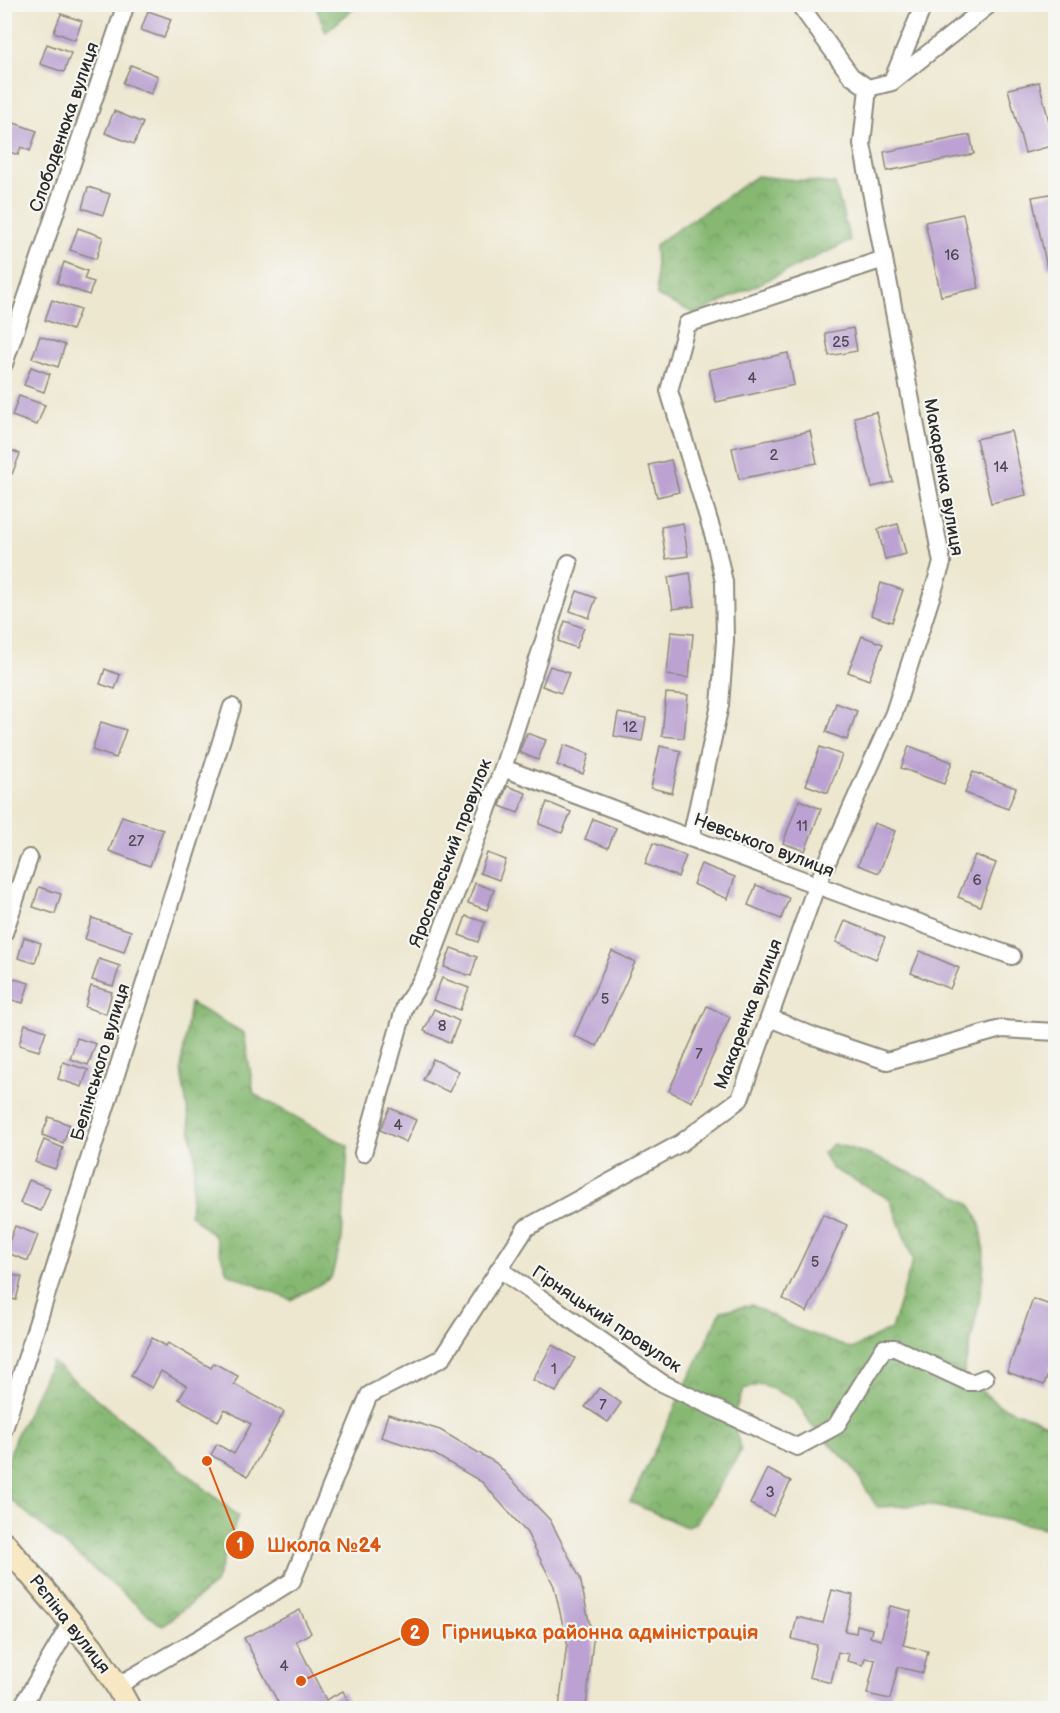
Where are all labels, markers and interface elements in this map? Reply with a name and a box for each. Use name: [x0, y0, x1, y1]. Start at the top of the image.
street label: Слободенюка вулиця: [25, 39, 103, 215]
house number: 16: [945, 246, 959, 265]
house number: 25: [832, 333, 850, 352]
house number: 4: [747, 369, 757, 388]
street label: Макаренка вулиця: [919, 397, 968, 557]
house number: 2: [770, 446, 779, 465]
house number: 14: [994, 458, 1008, 477]
house number: 12: [623, 718, 637, 737]
street label: Ярославський провулок: [405, 755, 496, 951]
street label: Невського вулиця: [691, 809, 837, 882]
house number: 11: [796, 817, 808, 836]
house number: 27: [128, 832, 145, 851]
house number: 6: [972, 871, 982, 890]
street label: Макаренка вулиця: [710, 936, 787, 1092]
street label: Белінського вулиця: [67, 981, 134, 1143]
house number: 5: [601, 990, 609, 1009]
house number: 8: [438, 1017, 447, 1036]
house number: 7: [695, 1045, 703, 1064]
house number: 4: [393, 1116, 403, 1135]
house number: 5: [811, 1253, 819, 1272]
street label: Гірняцький провулок: [528, 1262, 686, 1378]
house number: 1: [551, 1360, 557, 1379]
house number: 7: [599, 1396, 607, 1415]
house number: 3: [765, 1483, 775, 1502]
callout: Школа №24: [225, 1526, 393, 1564]
text: Школа №24: [267, 1534, 382, 1558]
text: 1: [236, 1535, 244, 1556]
street label: Рєпіна вулиця: [24, 1571, 115, 1678]
callout: Гірницька районна адміністрація: [400, 1613, 771, 1651]
text: Гірницька районна адміністрація: [441, 1621, 759, 1645]
text: 2: [410, 1623, 421, 1644]
house number: 4: [279, 1657, 289, 1676]

